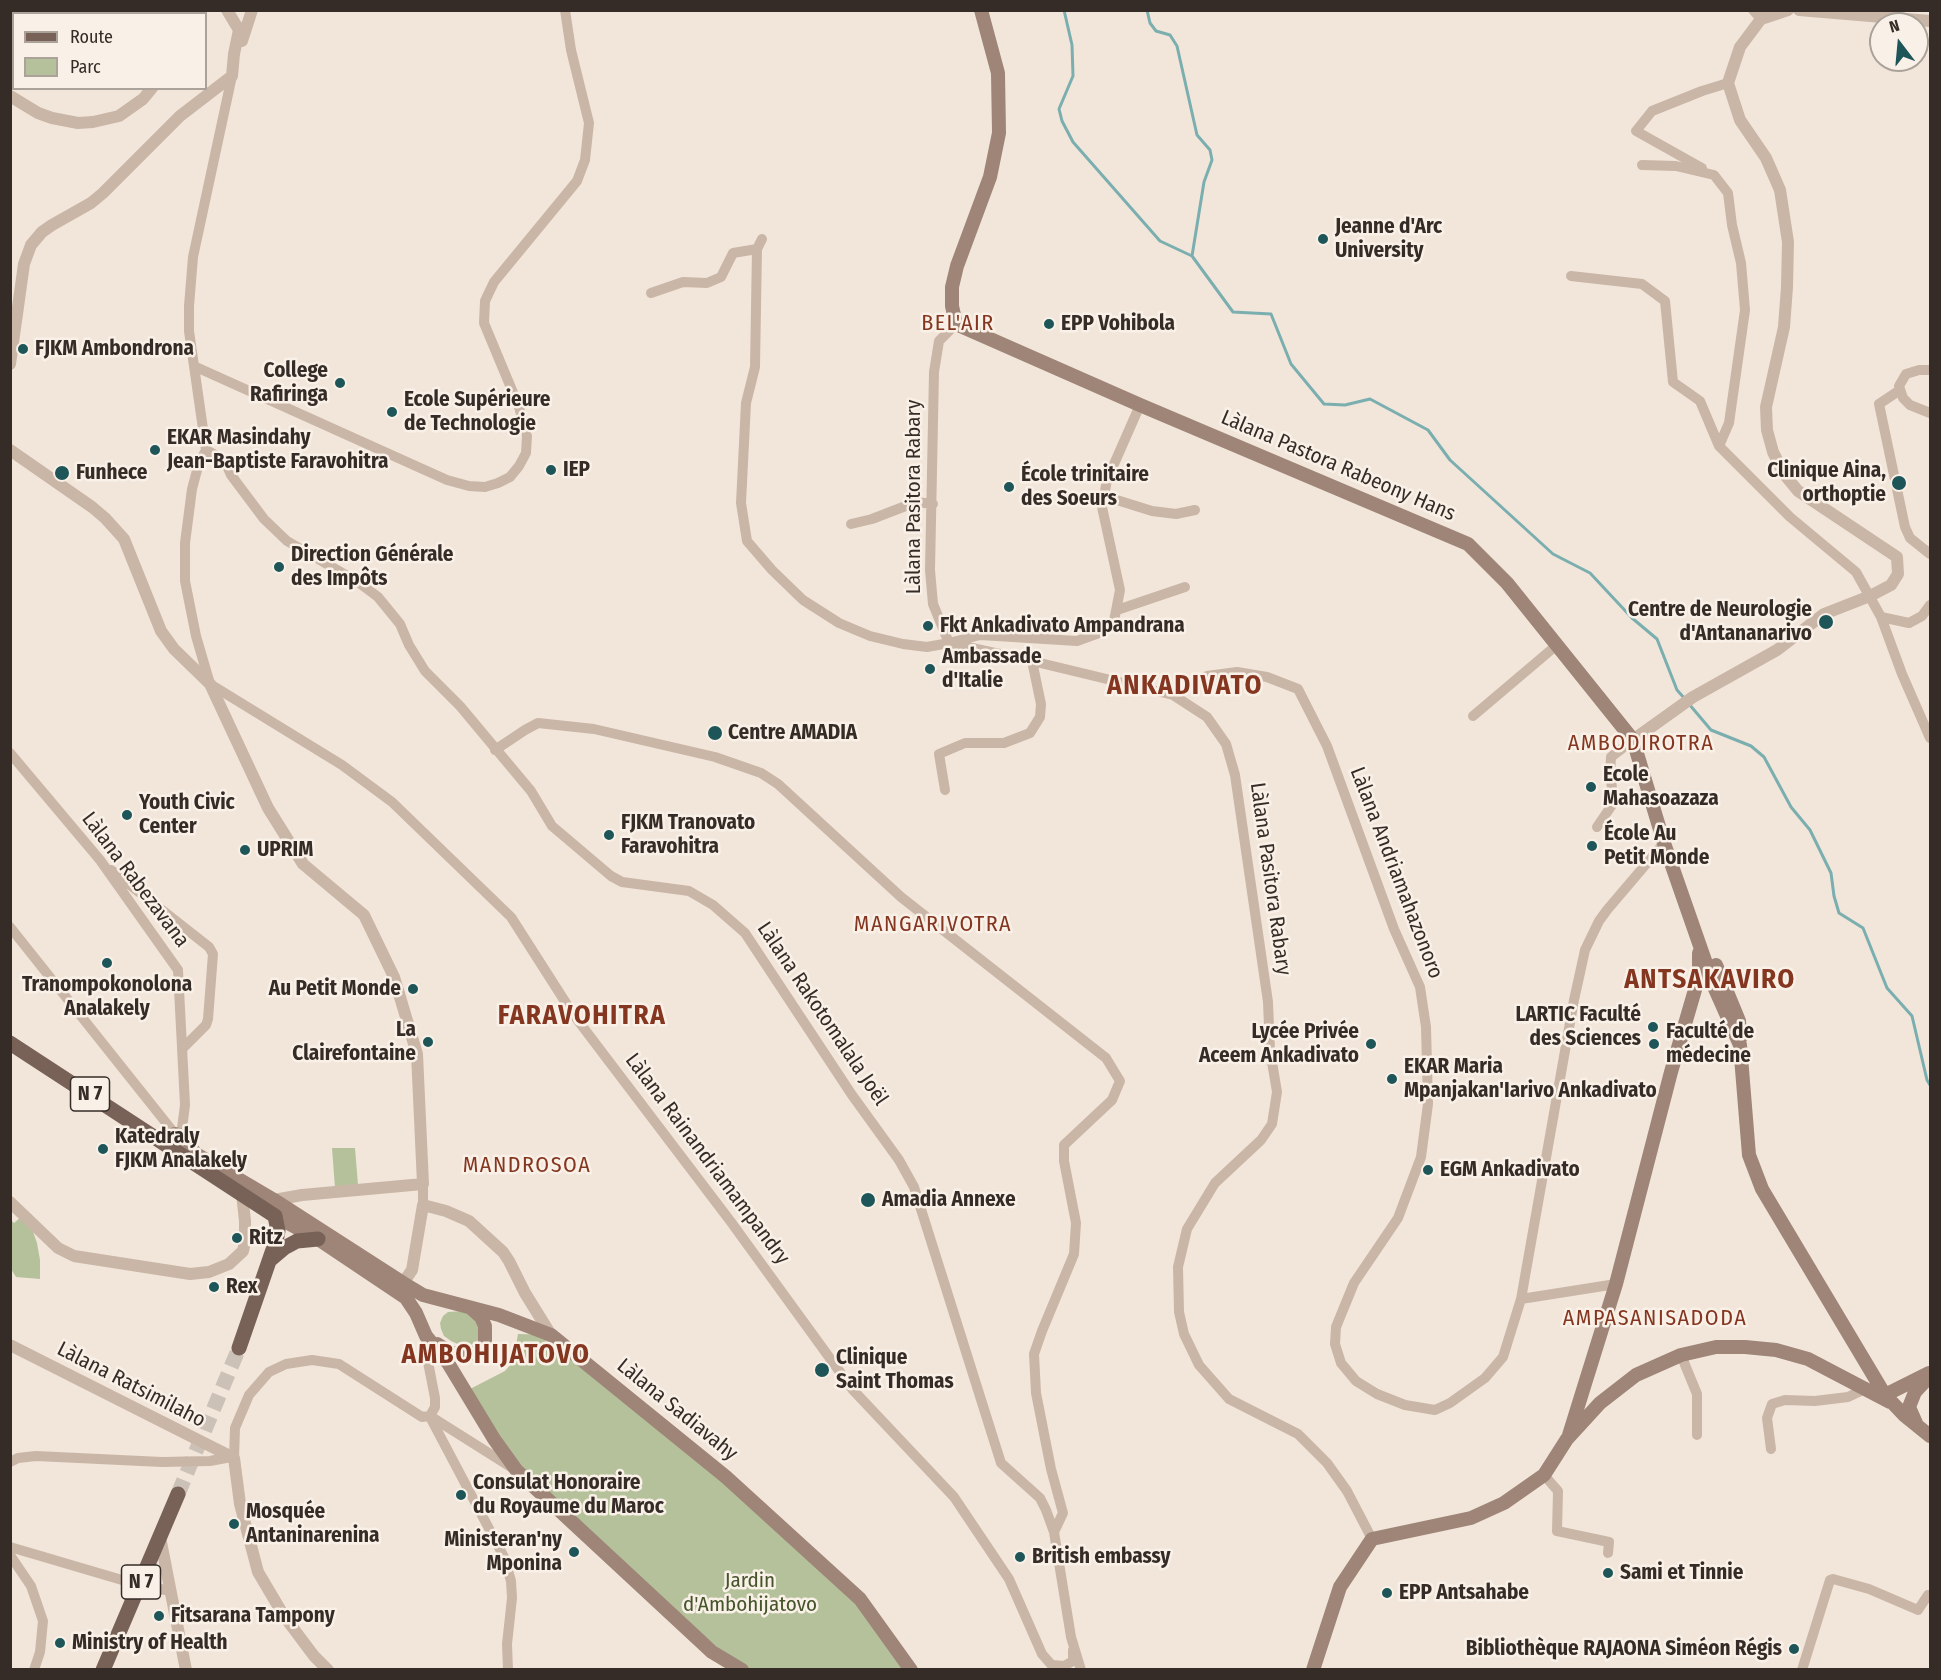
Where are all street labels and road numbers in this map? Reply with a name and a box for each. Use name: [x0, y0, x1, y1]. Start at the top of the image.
street label: Làlana Pasitora Rabary: [901, 400, 927, 594]
street label: Làlana Pastora Rabeony Hans: [1217, 405, 1459, 527]
street label: Làlana Andriamahazonoro: [1344, 764, 1448, 982]
street label: Làlana Pasitora Rabary: [1244, 781, 1296, 977]
street label: Làlana Rabezavana: [76, 807, 194, 953]
street label: Làlana Rakotomalala Joël: [751, 917, 893, 1111]
street label: Làlana Rainandriamampandry: [619, 1049, 795, 1269]
road number: N 7: [70, 1077, 110, 1111]
street label: Làlana Ratsimilaho: [53, 1337, 209, 1433]
street label: Làlana Sadiavahy: [612, 1354, 742, 1466]
road number: N 7: [122, 1565, 160, 1599]

